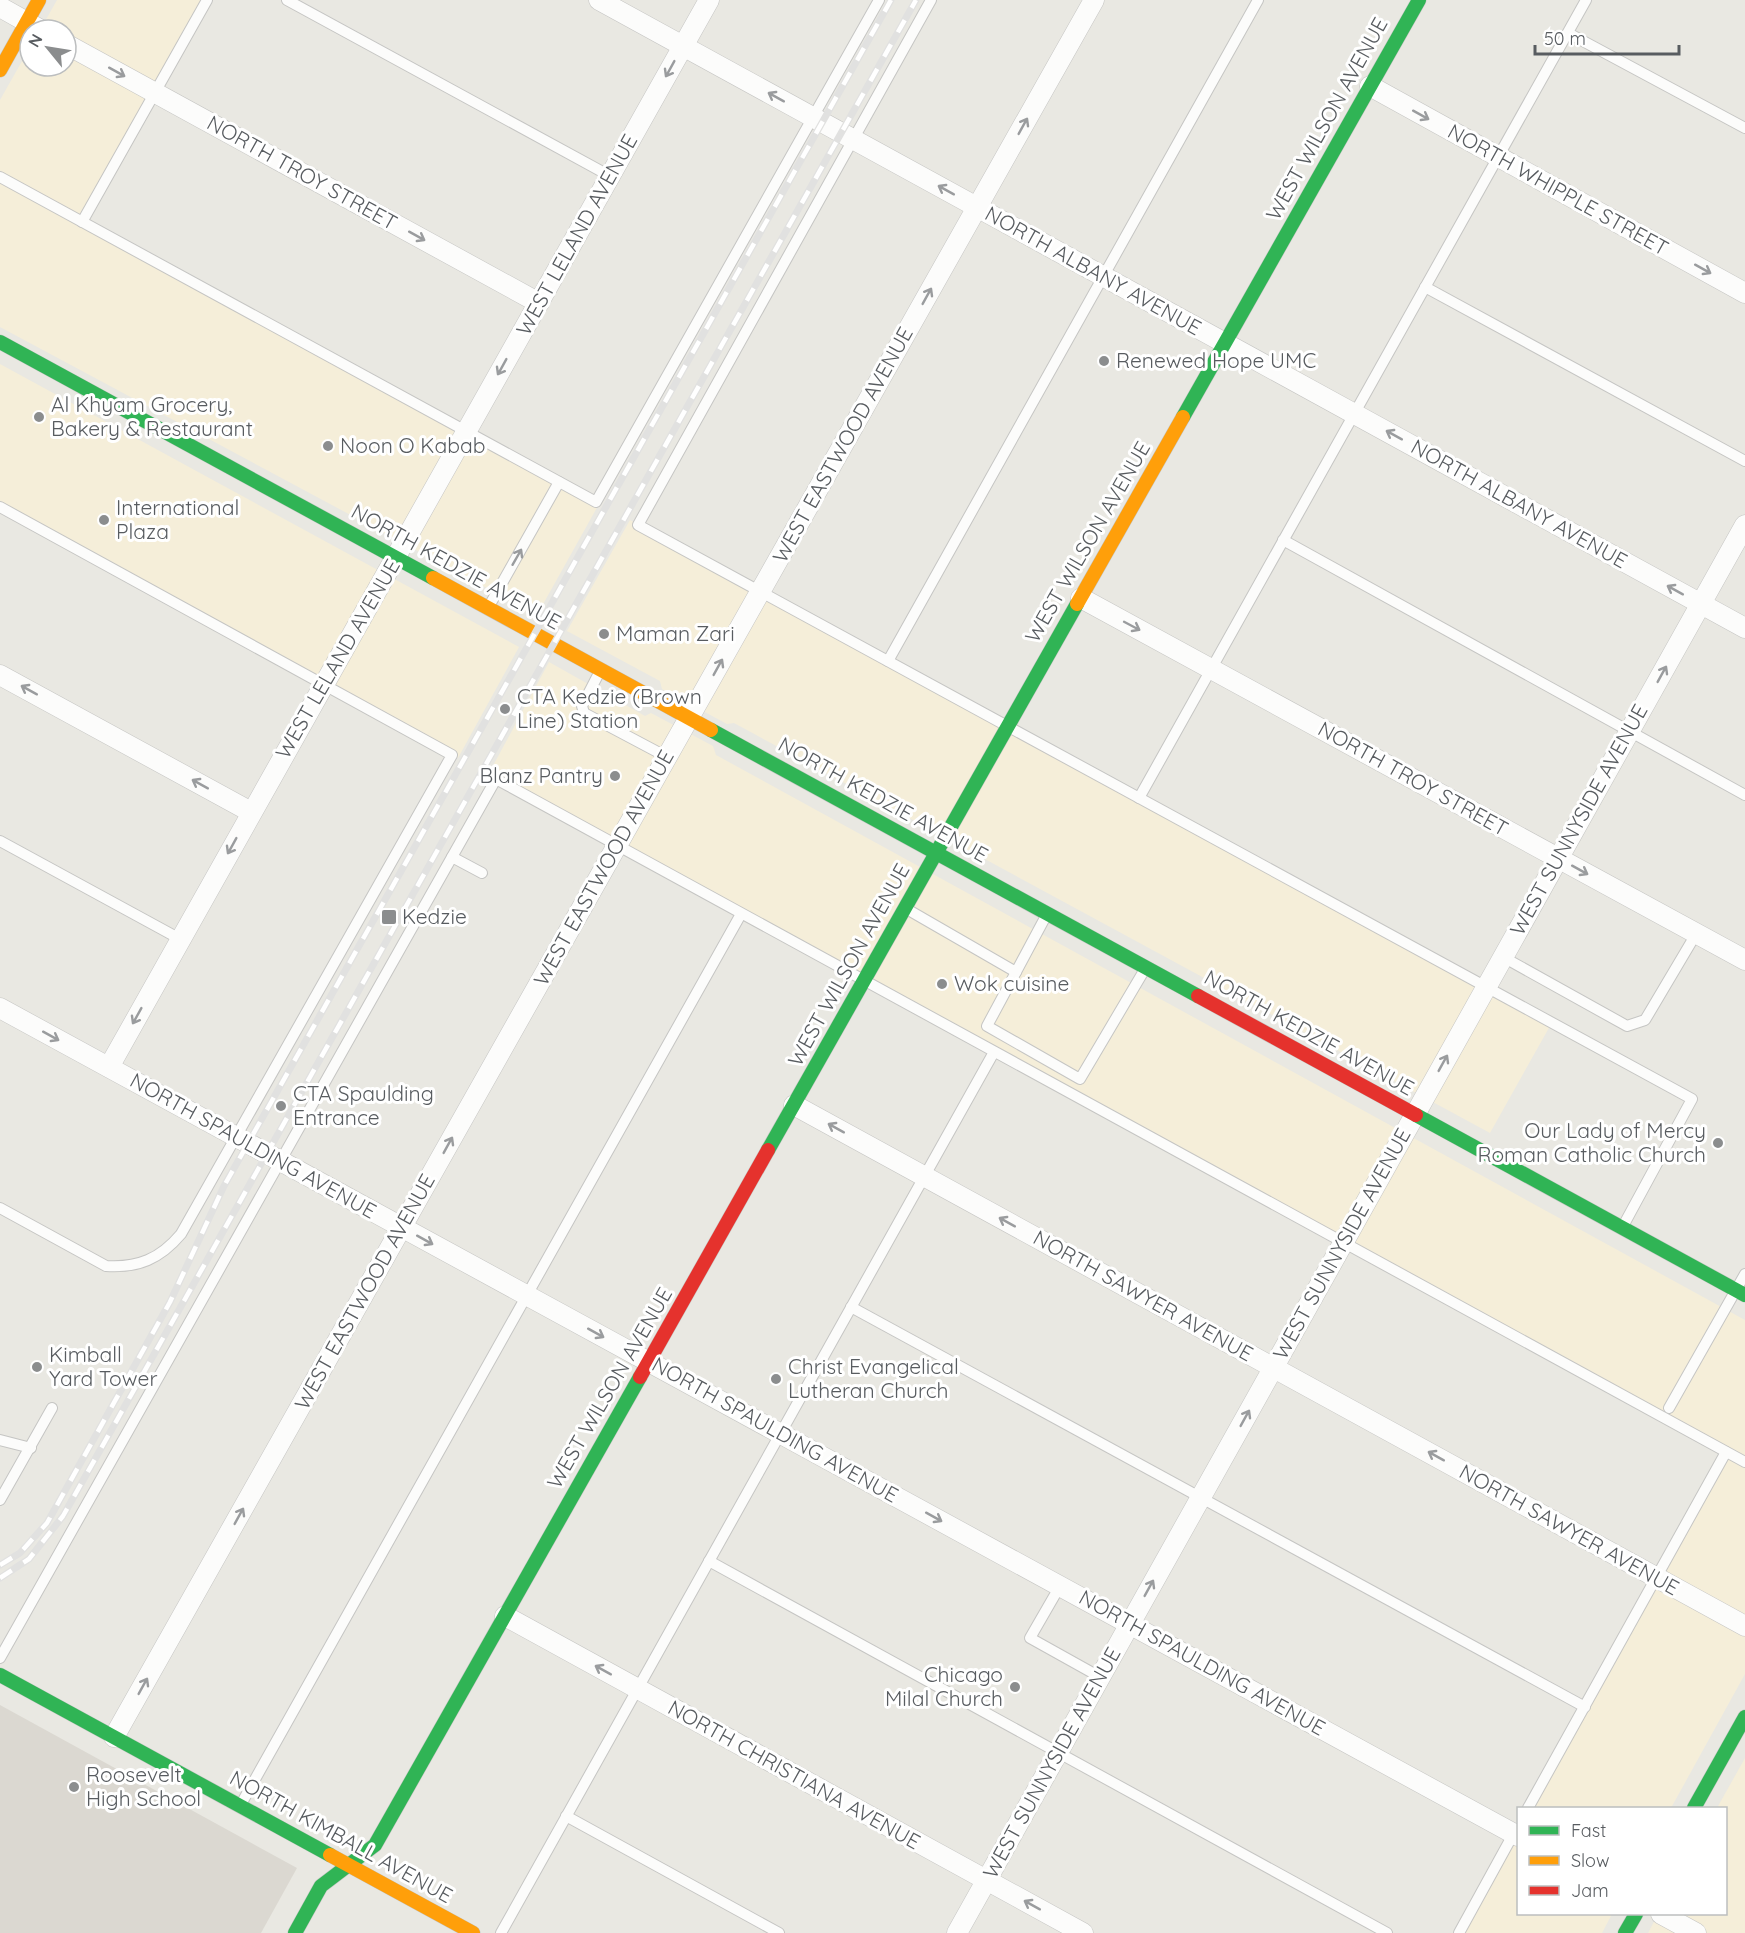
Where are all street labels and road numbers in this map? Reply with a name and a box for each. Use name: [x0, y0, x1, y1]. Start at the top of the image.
street label: WEST WILSON AVENUE: [1260, 13, 1393, 224]
street label: NORTH TROY STREET: [203, 109, 402, 235]
street label: NORTH WHIPPLE STREET: [1444, 118, 1673, 261]
street label: WEST LELAND AVENUE: [510, 129, 642, 340]
street label: NORTH ALBANY AVENUE: [981, 200, 1206, 340]
street label: WEST EASTWOOD AVENUE: [766, 322, 918, 567]
street label: NORTH ALBANY AVENUE: [1407, 433, 1632, 573]
street label: WEST WILSON AVENUE: [1019, 436, 1155, 647]
street label: NORTH KEDZIE AVENUE: [347, 498, 566, 635]
street label: WEST LELAND AVENUE: [269, 554, 405, 763]
street label: WEST SUNNYSIDE AVENUE: [1504, 699, 1653, 940]
street label: NORTH TROY STREET: [1314, 715, 1513, 841]
street label: NORTH KEDZIE AVENUE: [774, 731, 993, 868]
street label: WEST EASTWOOD AVENUE: [527, 745, 679, 990]
street label: WEST WILSON AVENUE: [782, 859, 915, 1070]
street label: NORTH KEDZIE AVENUE: [1200, 964, 1419, 1101]
street label: NORTH SPAULDING AVENUE: [126, 1067, 381, 1224]
street label: WEST SUNNYSIDE AVENUE: [1267, 1123, 1416, 1364]
street label: WEST EASTWOOD AVENUE: [288, 1169, 440, 1414]
street label: NORTH SAWYER AVENUE: [1029, 1224, 1258, 1366]
street label: WEST WILSON AVENUE: [541, 1282, 677, 1493]
street label: NORTH SPAULDING AVENUE: [648, 1351, 903, 1508]
street label: NORTH SAWYER AVENUE: [1455, 1458, 1684, 1600]
street label: NORTH SPAULDING AVENUE: [1075, 1584, 1330, 1741]
street label: WEST SUNNYSIDE AVENUE: [977, 1642, 1126, 1883]
street label: NORTH CHRISTIANA AVENUE: [664, 1694, 925, 1854]
street label: NORTH KIMBALL AVENUE: [226, 1764, 457, 1908]

